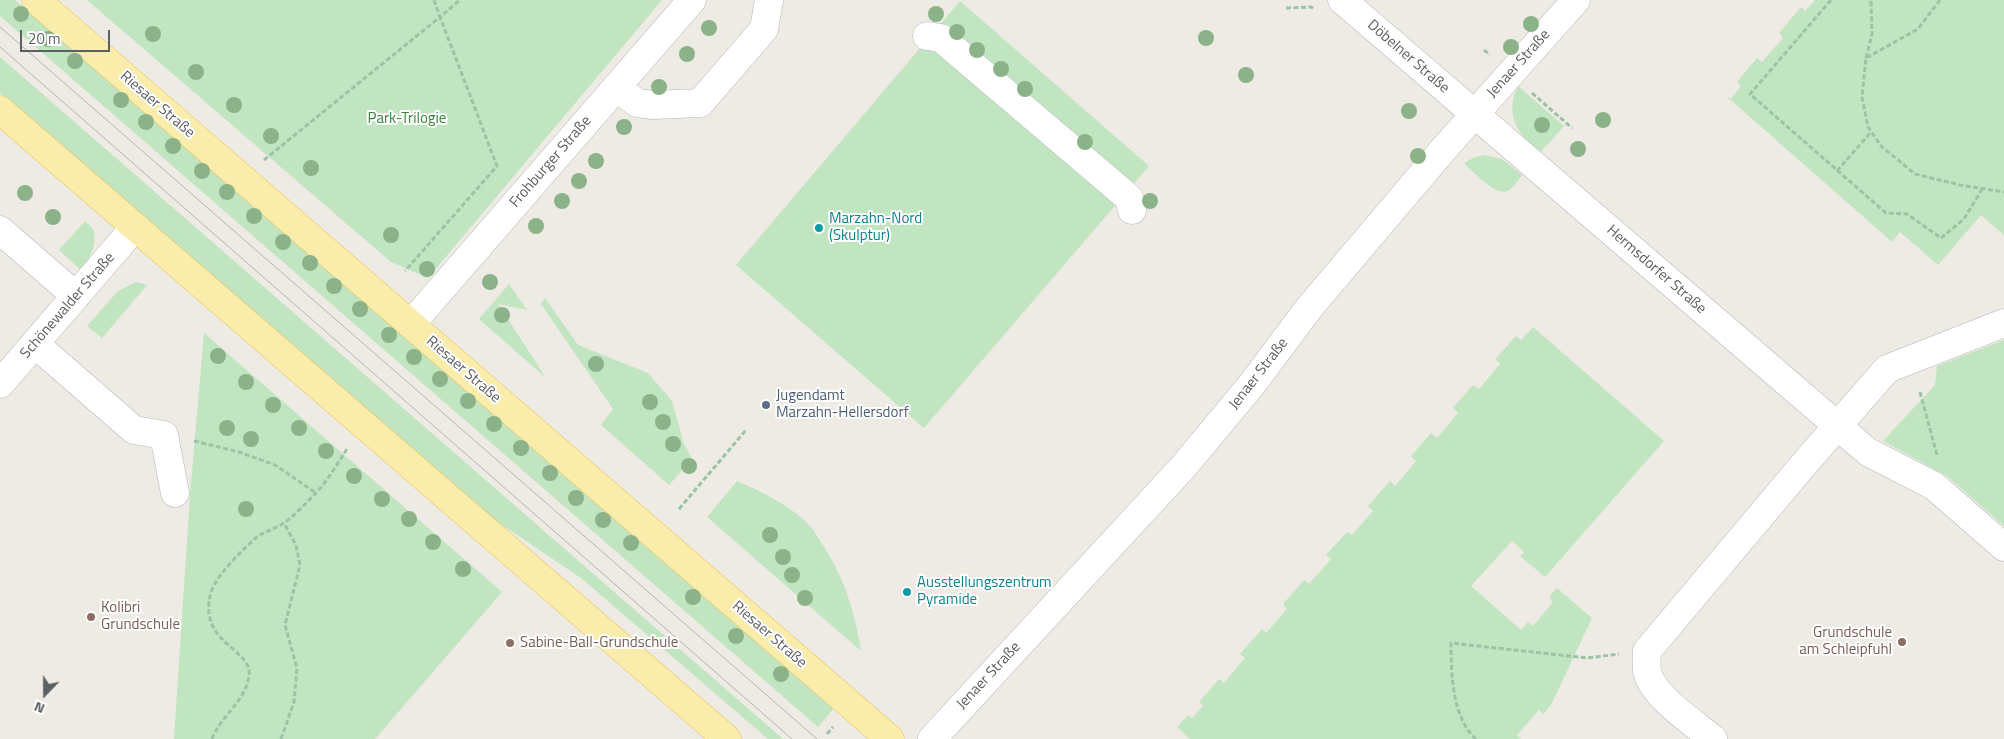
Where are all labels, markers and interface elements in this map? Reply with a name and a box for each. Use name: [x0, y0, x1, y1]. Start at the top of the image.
street label: Döbelner Straße: [1363, 16, 1453, 98]
scale bar: [22, 20, 112, 52]
street label: Jenaer Straße: [1484, 26, 1554, 102]
text: 20 m: [28, 27, 61, 50]
street label: Riesaer Straße: [116, 68, 198, 142]
park label: Park-Trilogie: [368, 110, 446, 128]
street label: Frohburger Straße: [506, 113, 596, 211]
place label: Marzahn-Nord (Skulptur): [829, 210, 922, 245]
marker: Marzahn-Nord (Skulptur): [813, 222, 825, 234]
street label: Hermsdorfer Straße: [1602, 222, 1710, 318]
street label: Schönewalder Straße: [17, 249, 119, 363]
street label: Riesaer Straße: [422, 333, 504, 407]
street label: Jenaer Straße: [1226, 335, 1292, 413]
place label: Jugendamt Marzahn-Hellersdorf: [776, 387, 909, 422]
marker: Jugendamt Marzahn-Hellersdorf: [760, 399, 772, 411]
place label: Ausstellungszentrum Pyramide: [917, 574, 1052, 609]
marker: Ausstellungszentrum Pyramide: [901, 586, 913, 598]
street label: Riesaer Straße: [728, 598, 810, 672]
place label: Kolibri Grundschule: [101, 599, 180, 634]
marker: Kolibri Grundschule: [85, 611, 97, 623]
place label: Grundschule am Schleipfuhl: [1799, 624, 1892, 659]
place label: Sabine-Ball-Grundschule: [520, 634, 678, 652]
marker: Grundschule am Schleipfuhl: [1896, 636, 1908, 648]
marker: Sabine-Ball-Grundschule: [504, 637, 516, 649]
street label: Jenaer Straße: [953, 639, 1025, 713]
north arrow: [20, 669, 70, 719]
text: N: [31, 697, 48, 720]

